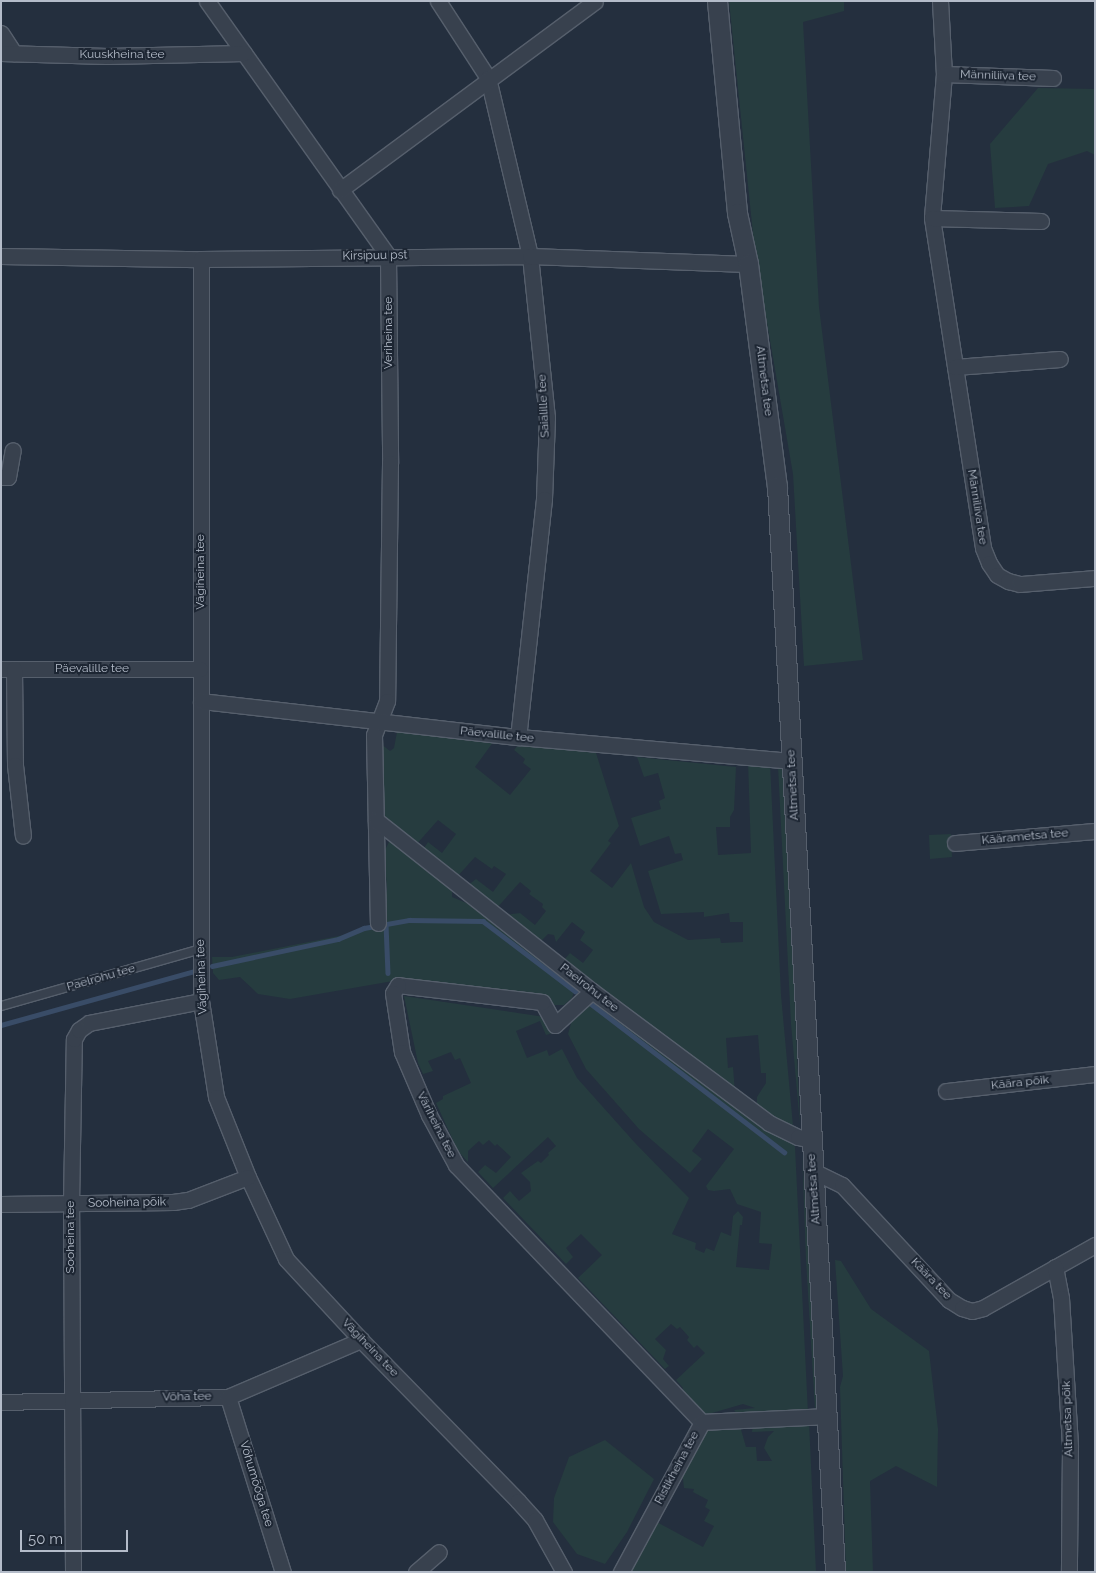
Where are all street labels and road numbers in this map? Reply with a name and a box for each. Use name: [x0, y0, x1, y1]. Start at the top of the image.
street label: Kuuskheina tee: [79, 48, 165, 62]
street label: Männiliiva tee: [960, 67, 1036, 85]
street label: Kirsipuu pst: [342, 248, 408, 264]
street label: Veriheina tee: [382, 297, 396, 369]
street label: Altmetsa tee: [753, 345, 775, 417]
street label: Saialille tee: [535, 374, 553, 438]
street label: Männiliiva tee: [964, 468, 990, 546]
street label: Vägiheina tee: [194, 534, 208, 610]
street label: Päevalille tee: [55, 662, 129, 676]
street label: Päevalille tee: [459, 724, 535, 746]
street label: Altmetsa tee: [784, 749, 802, 821]
street label: Käärametsa tee: [981, 826, 1069, 848]
street label: Vägiheina tee: [193, 939, 211, 1015]
street label: Paelrohu tee: [65, 961, 137, 995]
street label: Paelrohu tee: [557, 961, 621, 1015]
street label: Käära põik: [990, 1073, 1050, 1093]
street label: Väriheina tee: [413, 1090, 459, 1160]
street label: Altmetsa tee: [804, 1153, 824, 1225]
street label: Sooheina põik: [88, 1195, 166, 1211]
street label: Sooheina tee: [64, 1201, 78, 1273]
street label: Käära tee: [908, 1255, 954, 1303]
street label: Vägiheina tee: [339, 1316, 401, 1380]
street label: Altmetsa põik: [1059, 1381, 1077, 1457]
street label: Võha tee: [162, 1389, 212, 1405]
street label: Ristikheina tee: [652, 1429, 702, 1507]
street label: Võhumõõga tee: [236, 1439, 276, 1529]

